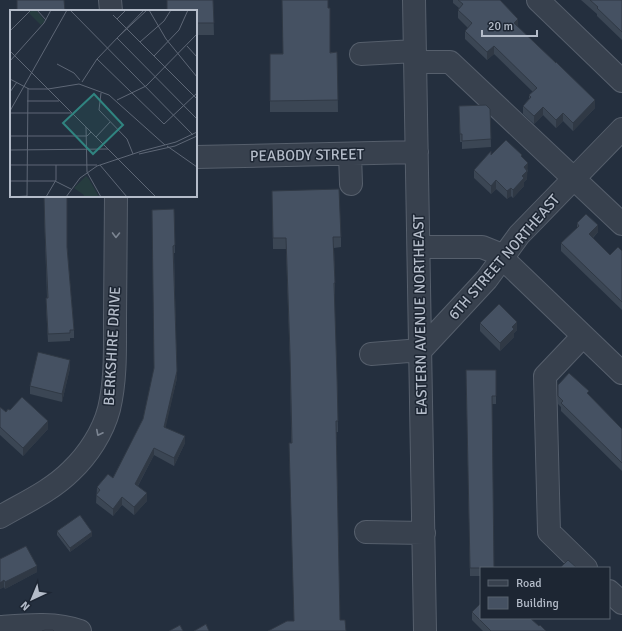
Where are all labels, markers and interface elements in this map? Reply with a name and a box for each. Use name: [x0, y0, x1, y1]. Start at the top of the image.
inset map: [10, 10, 197, 197]
scale bar: [482, 12, 537, 38]
text: 20 m: [488, 19, 513, 34]
street label: PEABODY STREET: [250, 145, 365, 165]
street label: 6TH STREET NORTHEAST: [445, 190, 564, 323]
street label: EASTERN AVENUE NORTHEAST: [409, 214, 431, 416]
one-way arrow: [112, 232, 120, 238]
street label: BERKSHIRE DRIVE: [100, 286, 124, 406]
one-way arrow: [96, 428, 104, 436]
legend: [480, 567, 610, 619]
text: Road: [516, 576, 542, 591]
north arrow: [12, 579, 52, 619]
text: Building: [516, 596, 559, 611]
text: N: [18, 598, 33, 613]

